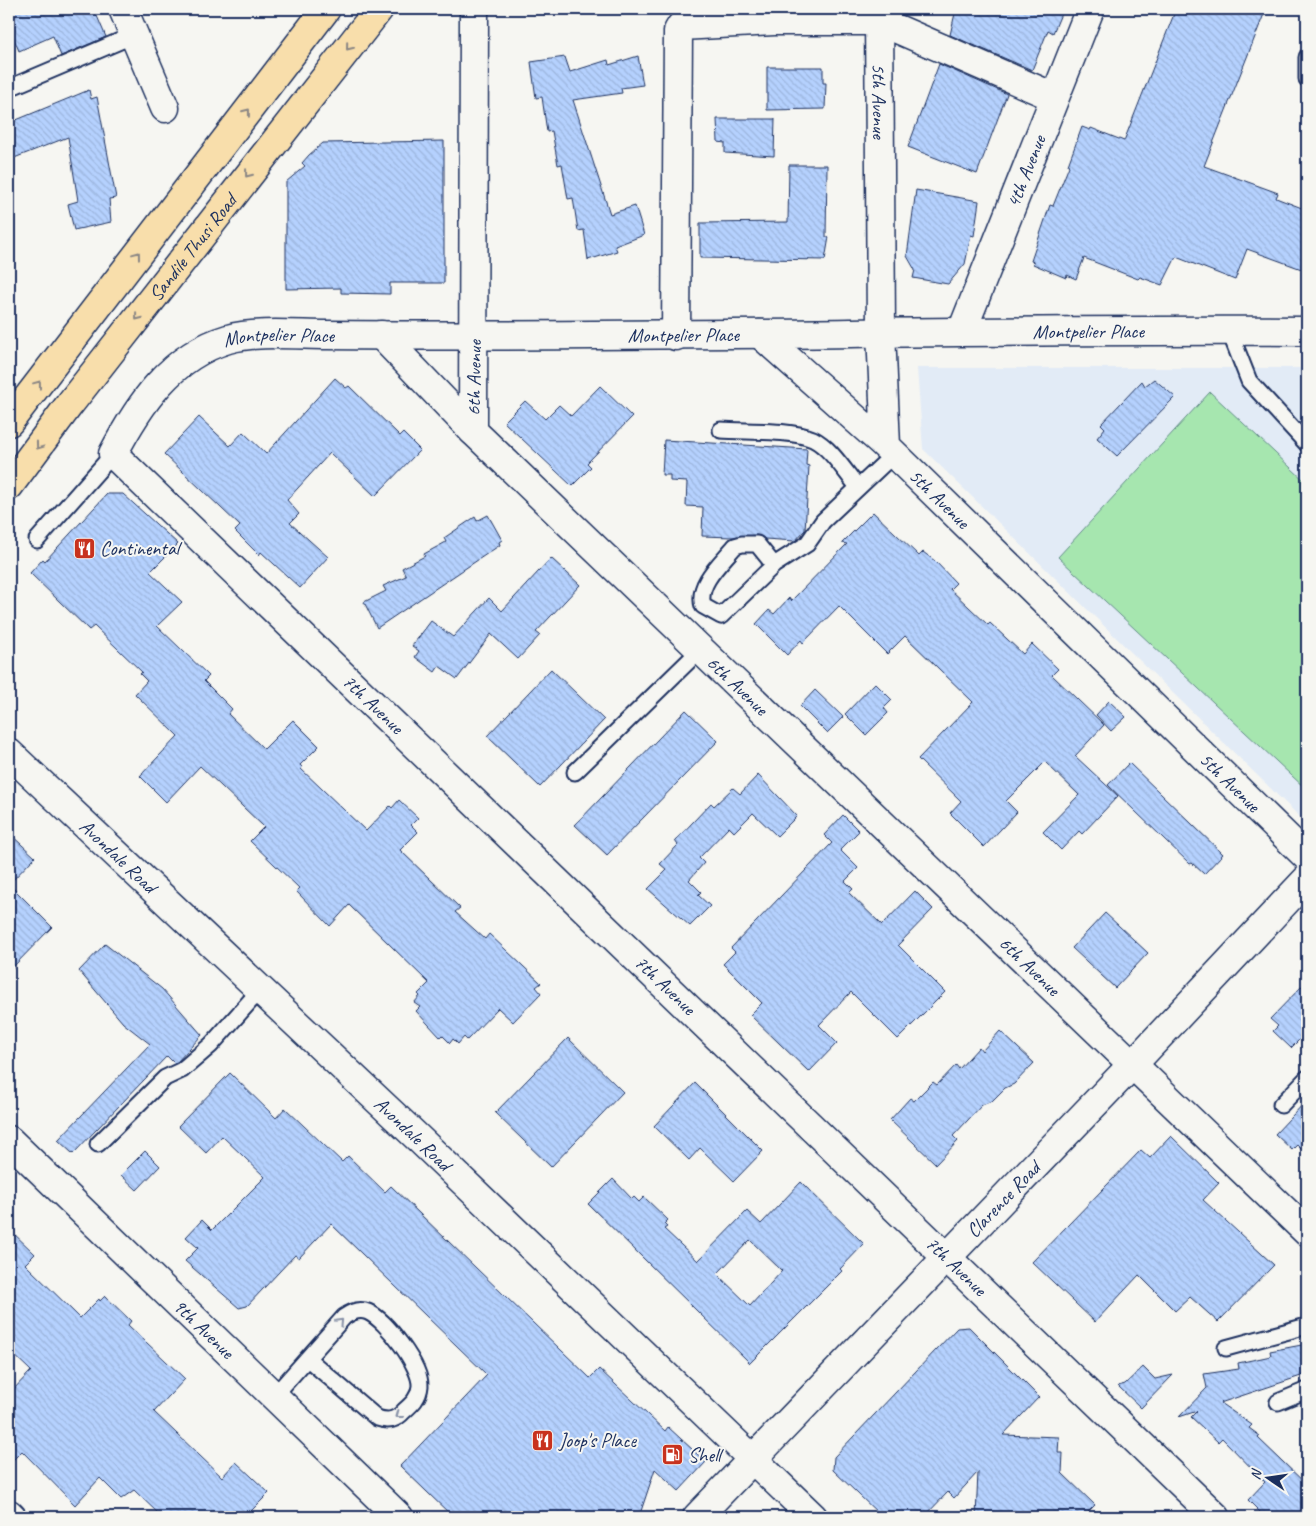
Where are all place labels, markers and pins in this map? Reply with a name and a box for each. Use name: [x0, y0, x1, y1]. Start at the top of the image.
restaurant icon: Continental: [72, 536, 96, 560]
place label: Continental: [100, 536, 183, 561]
restaurant icon: Joop's Place: [531, 1428, 555, 1452]
place label: Joop's Place: [558, 1428, 637, 1453]
fuel station icon: Shell: [660, 1443, 684, 1467]
place label: Shell: [688, 1443, 724, 1468]

